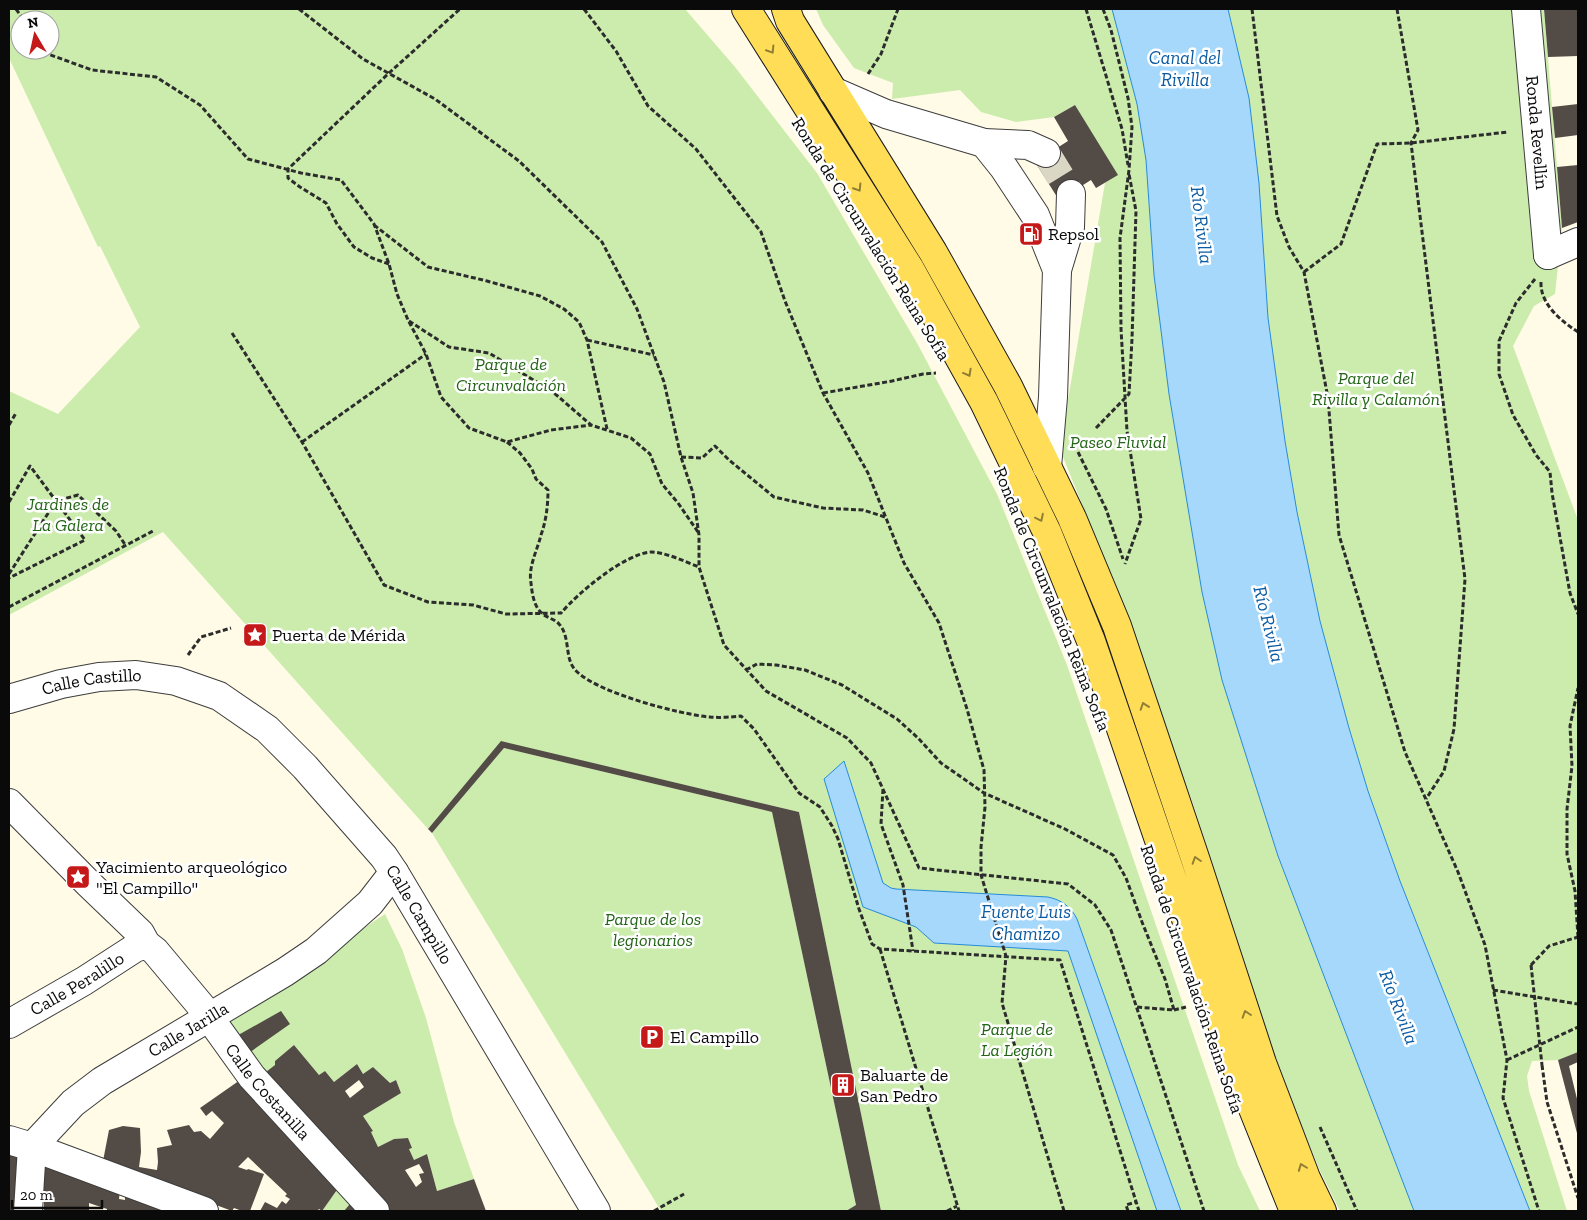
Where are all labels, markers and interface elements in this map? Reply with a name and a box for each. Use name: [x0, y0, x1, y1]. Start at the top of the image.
north arrow: [10, 10, 60, 60]
text: N: [26, 13, 40, 32]
one-way arrow: [765, 45, 775, 54]
water label: Canal del Rivilla: [1149, 46, 1221, 91]
street label: Ronda Revellín: [1521, 75, 1553, 191]
street label: Ronda de Circunvalación Reina Sofía: [787, 113, 955, 365]
one-way arrow: [852, 182, 862, 191]
water label: Río Rivilla: [1186, 185, 1218, 265]
fuel station icon: Repsol: [1018, 221, 1044, 247]
place label: Repsol: [1048, 223, 1099, 245]
park label: Parque de Circunvalación: [456, 353, 566, 396]
one-way arrow: [962, 367, 972, 376]
park label: Parque del Rivilla y Calamón: [1312, 367, 1440, 410]
park label: Paseo Fluvial: [1070, 431, 1166, 453]
street label: Ronda de Circunvalación Reina Sofía: [989, 464, 1115, 735]
park label: Jardines de La Galera: [26, 493, 109, 536]
one-way arrow: [1034, 513, 1045, 522]
water label: Río Rivilla: [1248, 583, 1290, 665]
place icon: Puerta de Mérida: [242, 622, 268, 648]
place label: Puerta de Mérida: [272, 624, 406, 646]
street label: Calle Castillo: [39, 664, 143, 700]
one-way arrow: [1140, 702, 1150, 710]
street label: Ronda de Circunvalación Reina Sofía: [1136, 842, 1249, 1117]
place label: Yacimiento arqueológico "El Campillo": [95, 856, 287, 899]
one-way arrow: [1192, 856, 1202, 864]
street label: Calle Campillo: [381, 860, 457, 968]
place icon: Yacimiento arqueológico "El Campillo": [65, 864, 91, 890]
water label: Fuente Luis Chamizo: [981, 900, 1071, 945]
park label: Parque de los legionarios: [605, 908, 701, 951]
street label: Calle Peralillo: [26, 947, 128, 1021]
water label: Río Rivilla: [1374, 966, 1424, 1048]
street label: Calle Jarilla: [144, 997, 233, 1062]
one-way arrow: [1242, 1010, 1252, 1019]
park label: Parque de La Legión: [981, 1018, 1053, 1061]
parking icon: El Campillo: [639, 1024, 665, 1050]
place label: El Campillo: [670, 1026, 759, 1048]
street label: Calle Costanilla: [220, 1039, 315, 1145]
place label: Baluarte de San Pedro: [860, 1064, 948, 1107]
building icon: Baluarte de San Pedro: [830, 1072, 856, 1098]
one-way arrow: [1298, 1163, 1308, 1172]
scale bar: [12, 1178, 102, 1210]
text: 20 m: [20, 1186, 53, 1204]

